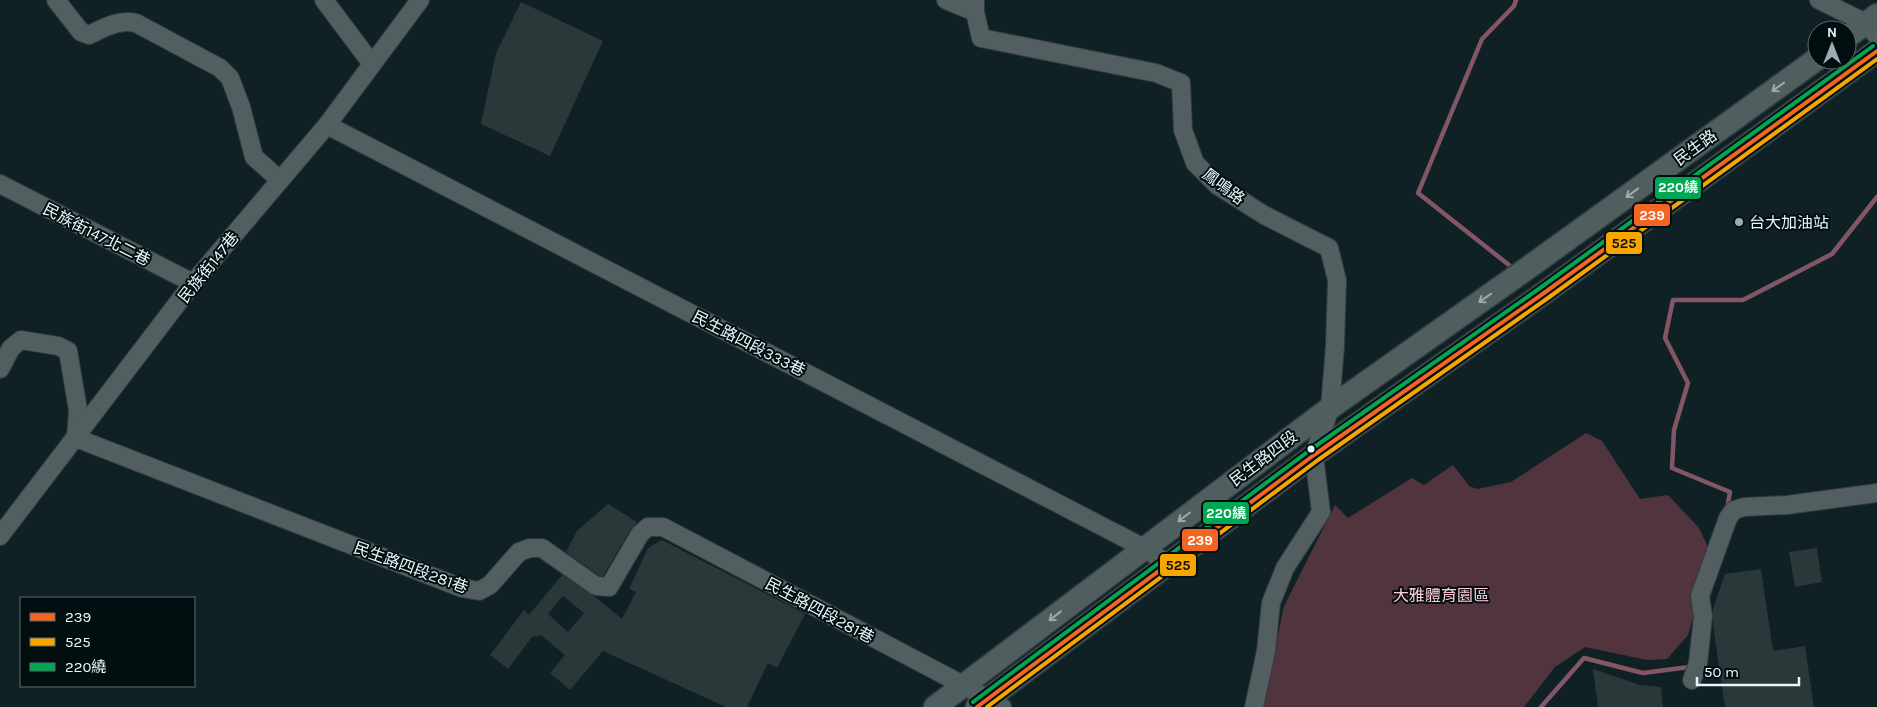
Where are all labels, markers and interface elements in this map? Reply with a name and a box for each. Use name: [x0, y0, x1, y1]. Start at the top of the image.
north arrow: [1807, 20, 1857, 70]
text: N: [1827, 24, 1837, 41]
one-way arrow: [1771, 82, 1785, 93]
street label: 民生路: [1670, 126, 1720, 169]
street label: 鳳鳴路: [1199, 164, 1249, 208]
line badge: 220繞: [1654, 176, 1702, 200]
text: 220繞: [1658, 179, 1698, 196]
one-way arrow: [1625, 188, 1639, 198]
street label: 民族街147北二巷: [40, 199, 154, 270]
line badge: 239: [1633, 203, 1671, 227]
text: 239: [1639, 207, 1665, 224]
place label: 台大加油站: [1749, 213, 1829, 232]
marker: 台大加油站: [1733, 216, 1745, 228]
street label: 民族街147巷: [174, 228, 243, 307]
line badge: 525: [1605, 231, 1643, 255]
text: 525: [1612, 235, 1636, 252]
one-way arrow: [1478, 293, 1492, 303]
street label: 民生路四段333巷: [689, 307, 808, 380]
street label: 民生路四段: [1226, 427, 1301, 490]
unlabelled marker: [1306, 444, 1316, 454]
line badge: 220繞: [1202, 501, 1250, 525]
text: 220繞: [1206, 505, 1246, 522]
one-way arrow: [1178, 512, 1191, 523]
line badge: 239: [1181, 528, 1219, 552]
text: 239: [1187, 532, 1213, 549]
street label: 民生路四段281巷: [351, 538, 471, 597]
line badge: 525: [1159, 553, 1197, 577]
text: 525: [1166, 557, 1190, 574]
street label: 民生路四段281巷: [762, 574, 877, 647]
park label: 大雅體育園區: [1393, 586, 1489, 605]
legend: [20, 597, 195, 687]
text: 239: [65, 608, 91, 626]
one-way arrow: [1048, 611, 1062, 621]
text: 525: [65, 633, 91, 651]
scale bar: [1697, 654, 1800, 686]
text: 220繞: [65, 658, 106, 676]
text: 50 m: [1704, 663, 1739, 681]

